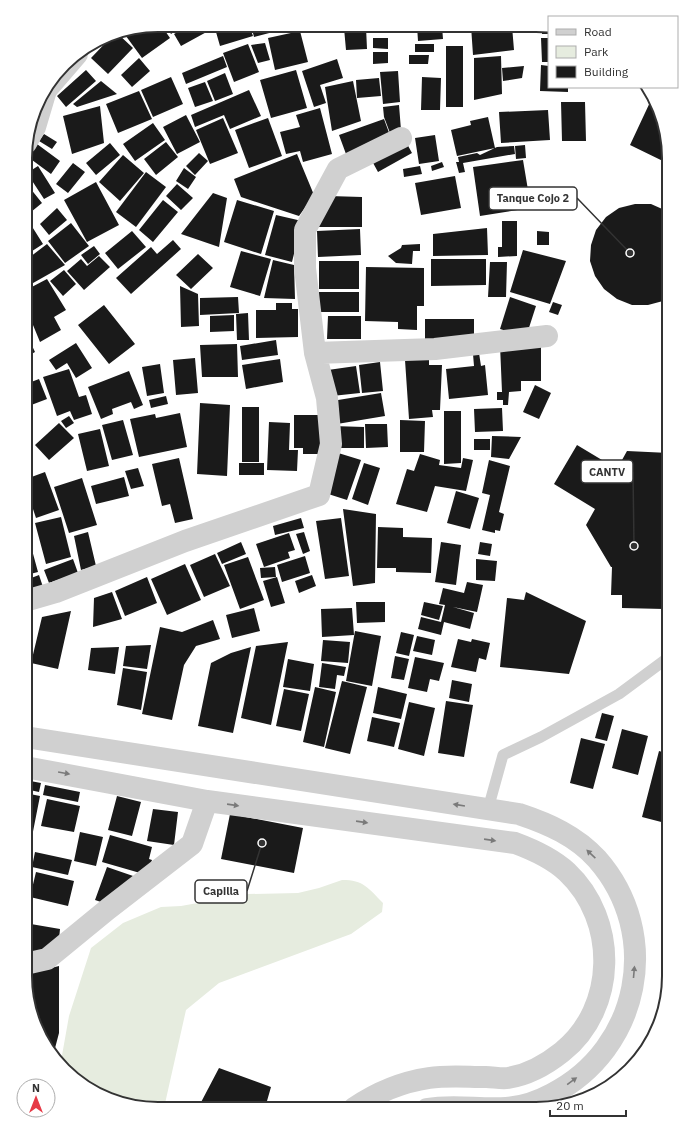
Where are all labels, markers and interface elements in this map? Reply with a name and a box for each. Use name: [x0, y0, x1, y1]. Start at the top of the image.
legend: [548, 16, 678, 88]
text: Road: [584, 24, 612, 39]
text: Park: [584, 44, 609, 59]
text: Building: [584, 64, 629, 79]
callout: Tanque Cojo 2: [489, 187, 577, 210]
text: Tanque Cojo 2: [497, 191, 570, 205]
callout: CANTV: [581, 460, 633, 483]
text: CANTV: [589, 465, 625, 479]
one-way arrow: [58, 771, 70, 777]
one-way arrow: [227, 801, 239, 808]
one-way arrow: [453, 801, 465, 807]
one-way arrow: [356, 819, 368, 825]
one-way arrow: [484, 837, 496, 843]
one-way arrow: [586, 849, 596, 859]
callout: Capilla: [195, 880, 247, 903]
text: Capilla: [203, 884, 239, 898]
one-way arrow: [631, 966, 638, 978]
one-way arrow: [567, 1077, 577, 1085]
north arrow: [16, 1078, 56, 1118]
text: N: [32, 1081, 40, 1095]
scale bar: [550, 1092, 626, 1118]
text: 20 m: [556, 1098, 584, 1113]

